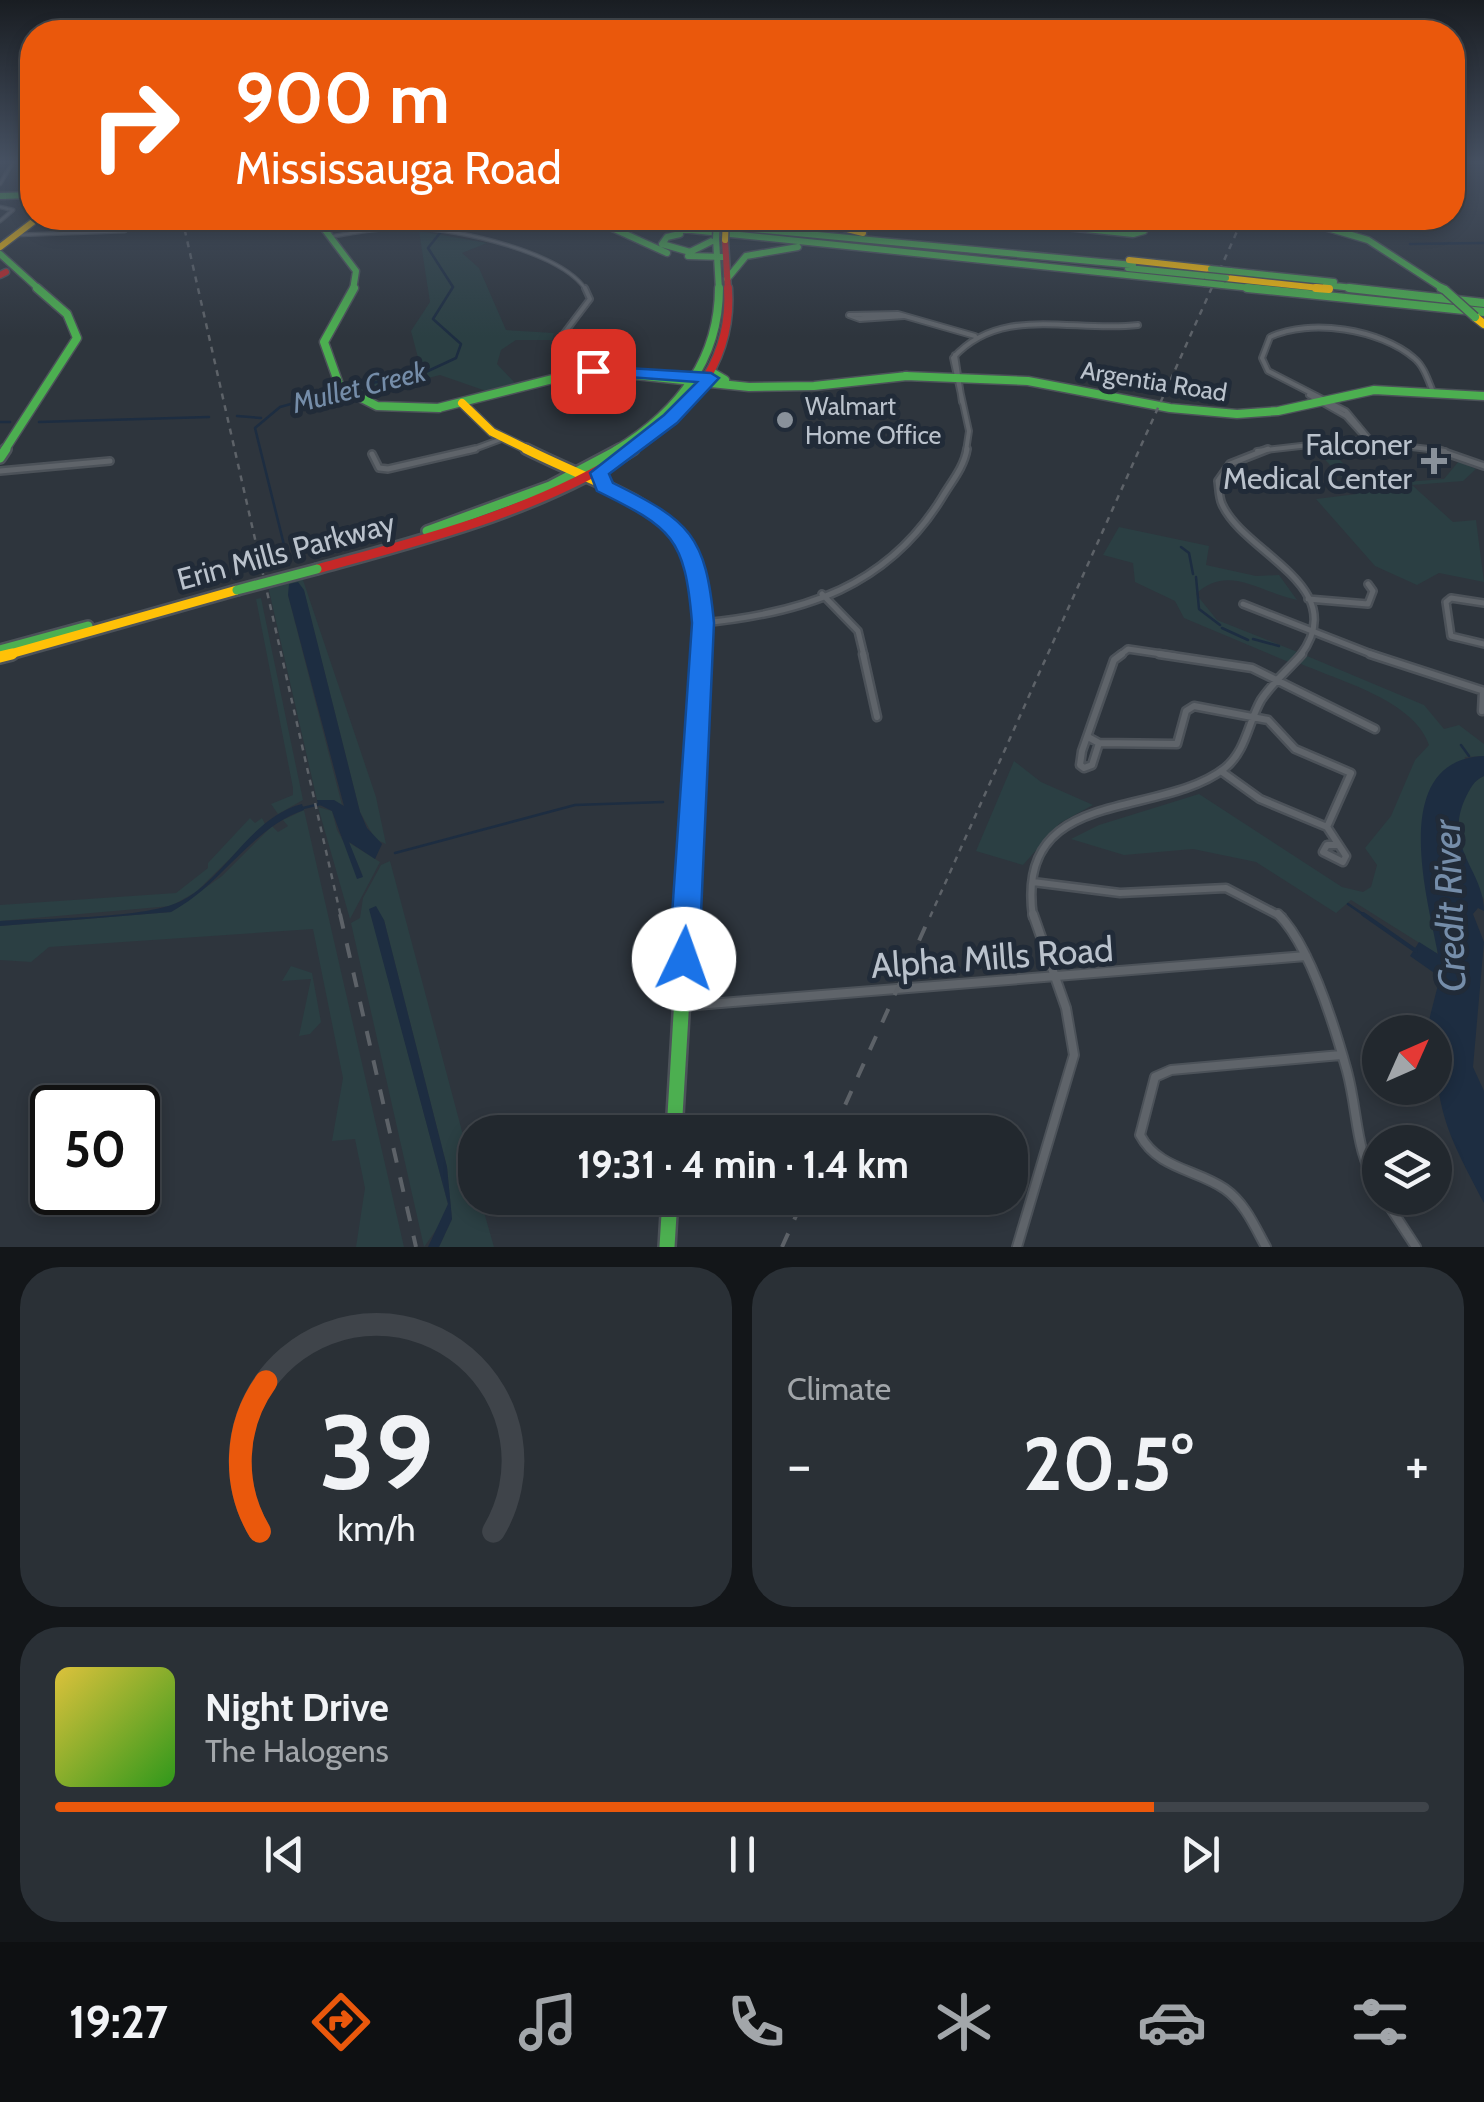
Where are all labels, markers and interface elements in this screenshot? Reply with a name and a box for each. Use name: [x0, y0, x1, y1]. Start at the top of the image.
text: 900 m: [235, 55, 450, 141]
icon: right: [70, 60, 200, 190]
text: Mississauga Road: [235, 141, 562, 195]
pin: [551, 329, 636, 414]
icon: arrive: [566, 344, 621, 399]
water label: Mullet Creek: [288, 354, 430, 420]
street label: Argentia Road: [1079, 355, 1229, 407]
place label: Walmart Home Office: [805, 391, 942, 450]
marker: Walmart Home Office: [774, 409, 796, 431]
place label: Falconer Medical Center: [1223, 426, 1413, 497]
marker: Falconer Medical Center: [1421, 448, 1447, 474]
street label: Erin Mills Parkway: [173, 504, 399, 598]
water label: Credit River: [1422, 818, 1475, 993]
position arrow: [632, 907, 736, 1011]
street label: Alpha Mills Road: [869, 927, 1115, 987]
north arrow: [1362, 1015, 1452, 1105]
map controls: [1362, 1015, 1452, 1215]
speed limit sign: 50: [30, 1085, 160, 1215]
button: layers: [1362, 1125, 1452, 1215]
text: 19:31 · 4 min · 1.4 km: [577, 1141, 909, 1188]
text: Climate: [787, 1369, 891, 1408]
text: 39: [319, 1389, 433, 1515]
text: 20.5°: [1023, 1418, 1193, 1509]
text: −: [787, 1431, 811, 1498]
text: +: [1405, 1431, 1429, 1498]
text: km/h: [337, 1507, 415, 1550]
text: Night Drive: [205, 1684, 389, 1731]
text: The Halogens: [205, 1731, 389, 1770]
icon: previous: [257, 1827, 312, 1882]
icon: pause: [715, 1827, 770, 1882]
icon: next: [1173, 1827, 1228, 1882]
icon: directions: [306, 1987, 376, 2057]
icon: music: [513, 1987, 583, 2057]
icon: phone: [721, 1987, 791, 2057]
icon: climate: [929, 1987, 999, 2057]
icon: car: [1137, 1987, 1207, 2057]
icon: filters: [1345, 1987, 1415, 2057]
text: 19:27: [69, 1995, 168, 2049]

